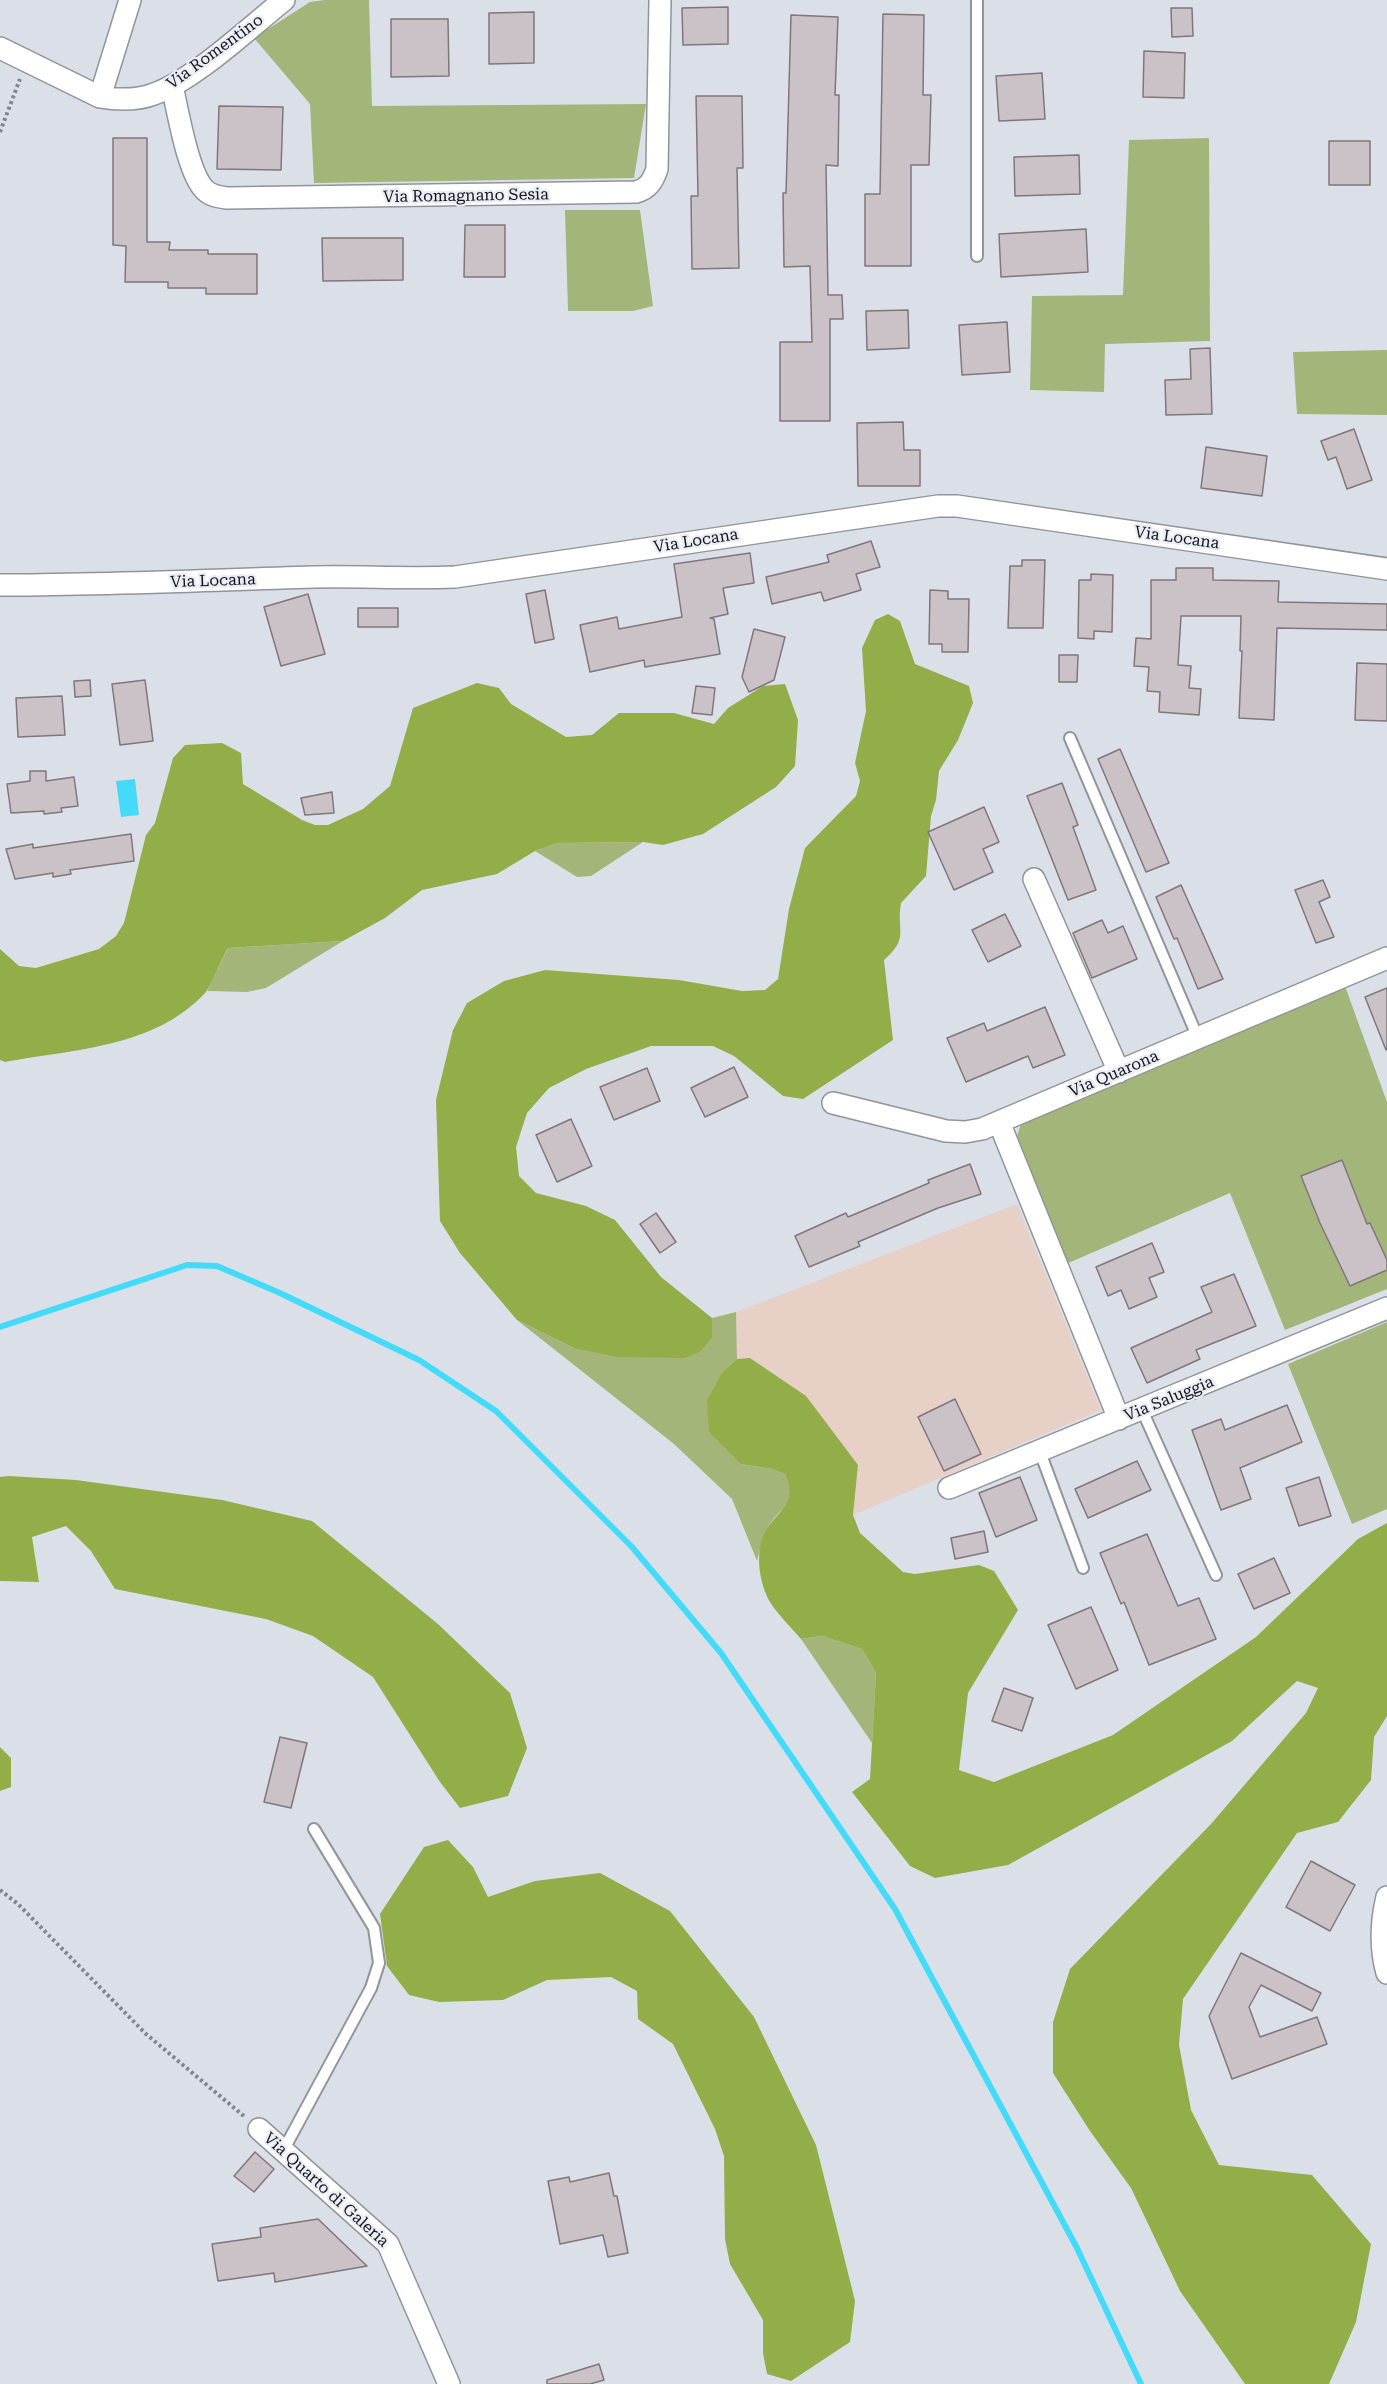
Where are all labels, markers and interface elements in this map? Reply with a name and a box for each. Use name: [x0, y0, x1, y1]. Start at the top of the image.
street label: Via Romentino: [163, 11, 267, 93]
street label: Via Romagnano Sesia: [383, 185, 549, 207]
street label: Via Locana: [1133, 523, 1221, 553]
street label: Via Locana: [652, 525, 740, 557]
street label: Via Locana: [170, 570, 256, 592]
street label: Via Quarona: [1066, 1046, 1162, 1102]
street label: Via Saluggia: [1121, 1372, 1217, 1426]
street label: Via Quarto di Galeria: [259, 2129, 393, 2251]

